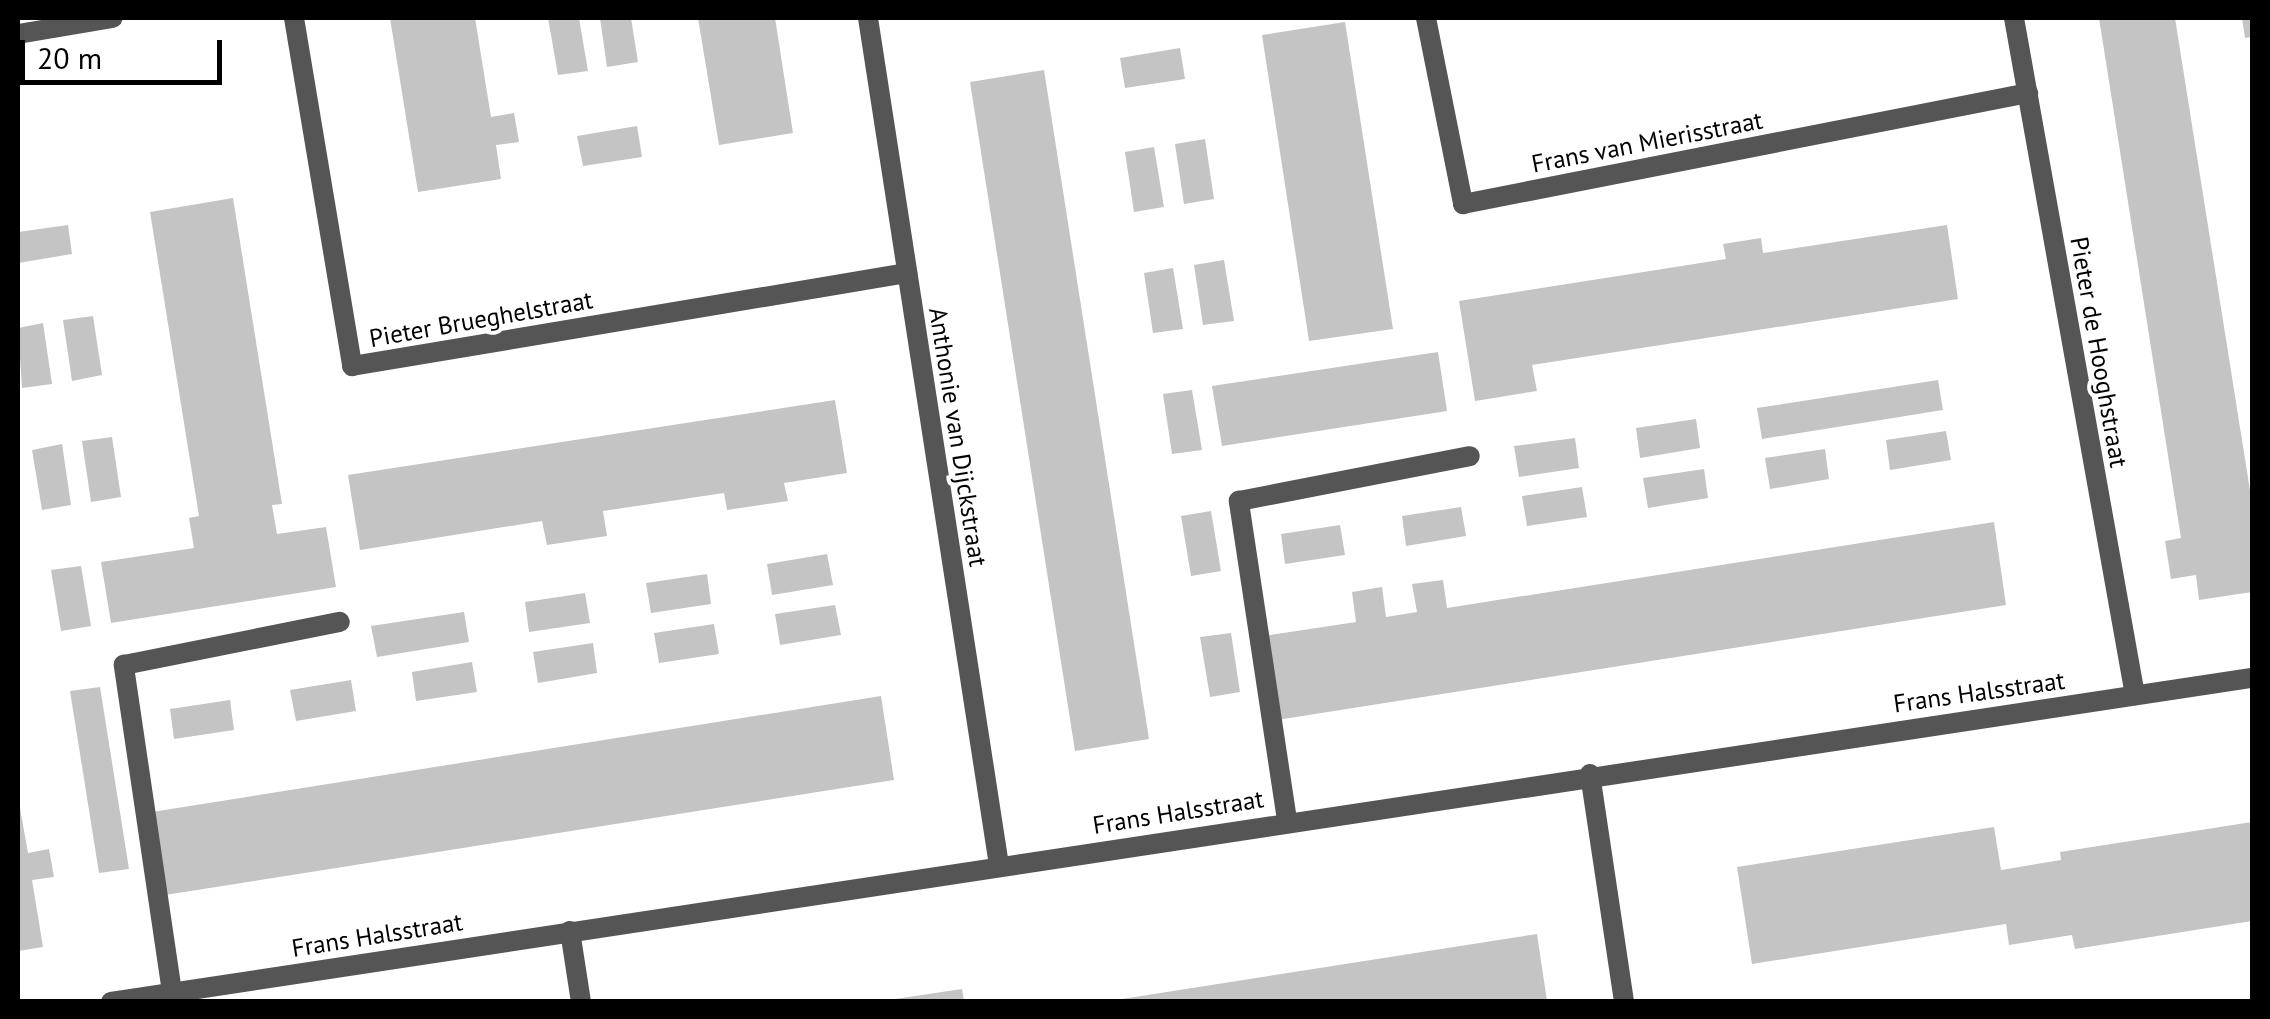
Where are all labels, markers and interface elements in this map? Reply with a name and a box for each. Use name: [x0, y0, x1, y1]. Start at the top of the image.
scale bar: [25, 20, 228, 82]
text: 20 m: [37, 38, 102, 77]
street label: Frans van Mierisstraat: [1529, 105, 1765, 179]
street label: Pieter de Hooghstraat: [2064, 234, 2134, 470]
street label: Pieter Brueghelstraat: [367, 285, 595, 353]
street label: Anthonie van Dijckstraat: [923, 305, 993, 569]
street label: Frans Halsstraat: [1892, 665, 2066, 719]
street label: Frans Halsstraat: [1090, 784, 1266, 840]
street label: Frans Halsstraat: [289, 907, 465, 963]

